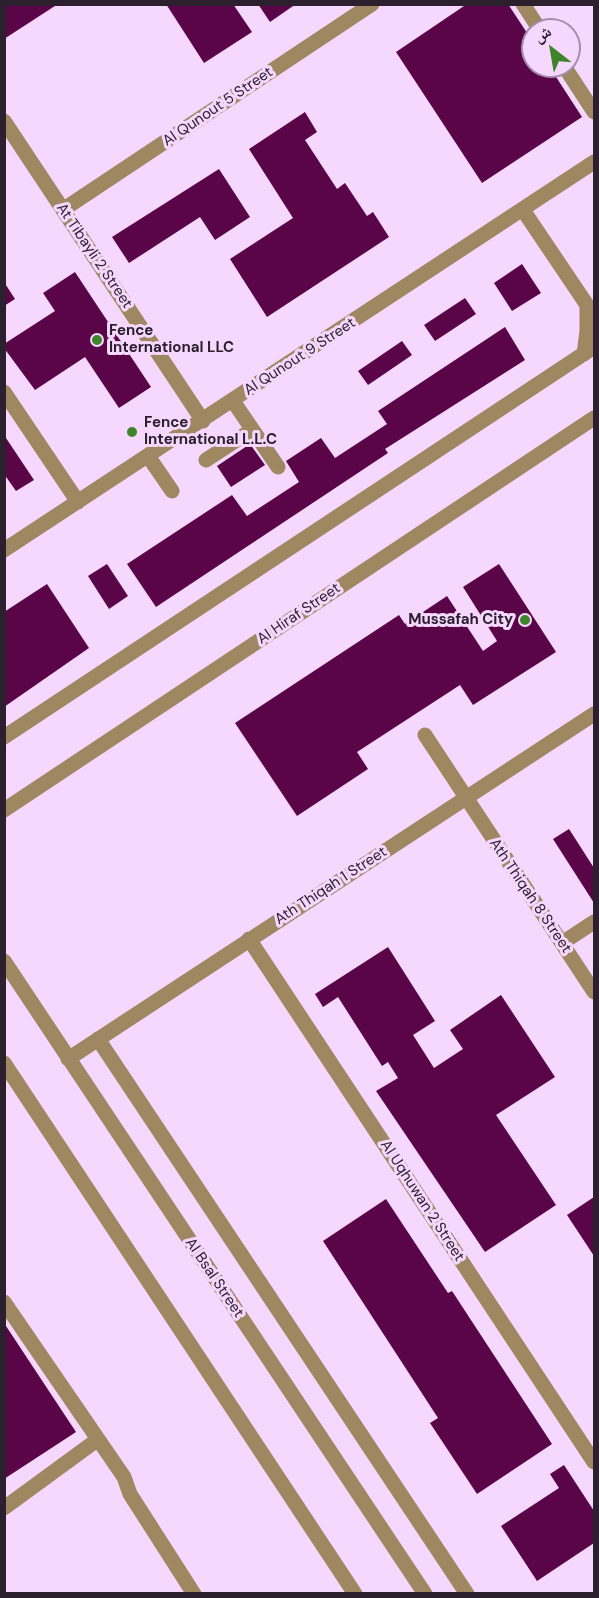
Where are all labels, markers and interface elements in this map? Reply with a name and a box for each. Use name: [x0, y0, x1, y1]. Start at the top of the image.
north arrow: [521, 18, 581, 78]
text: ش: [530, 20, 555, 47]
street label: Al Qunout 5 Street: [159, 63, 277, 151]
street label: At Tibayli 2 Street: [52, 200, 136, 312]
street label: Al Qunout 9 Street: [241, 314, 359, 400]
place label: Fence International LLC: [109, 322, 234, 357]
marker: Fence International LLC: [90, 333, 104, 347]
place label: Fence International L.L.C: [144, 414, 277, 449]
marker: Fence International L.L.C: [125, 425, 139, 439]
street label: Al Hiraf Street: [254, 580, 344, 648]
place label: Mussafah City: [408, 611, 513, 629]
marker: Mussafah City: [518, 613, 532, 627]
street label: Ath Thiqah 8 Street: [485, 835, 575, 957]
street label: Ath Thiqah 1 Street: [272, 843, 390, 929]
street label: Al Uqhuwan 2 Street: [376, 1137, 468, 1265]
street label: Al Bsal Street: [181, 1235, 247, 1321]

